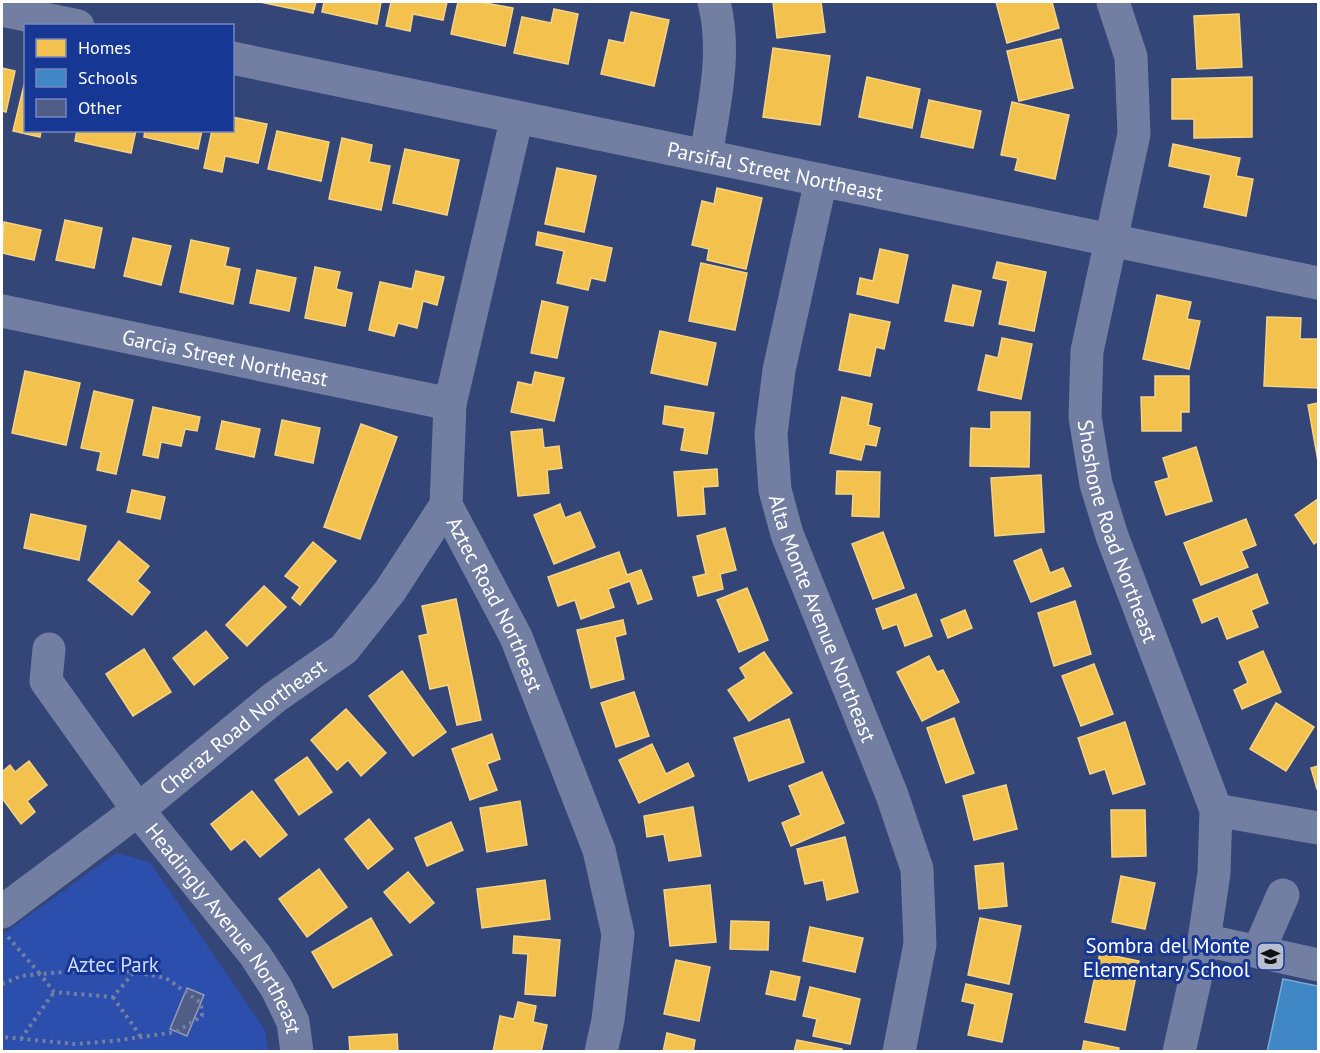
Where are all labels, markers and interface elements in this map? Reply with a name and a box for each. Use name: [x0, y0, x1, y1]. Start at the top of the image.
legend: [24, 24, 234, 132]
text: Homes: [78, 36, 131, 59]
text: Schools: [78, 66, 138, 89]
text: Other: [78, 96, 122, 119]
street label: Parsifal Street Northeast: [665, 135, 886, 206]
street label: Garcia Street Northeast: [120, 323, 331, 392]
street label: Shoshone Road Northeast: [1072, 418, 1165, 646]
street label: Alta Monte Avenue Northeast: [763, 491, 883, 746]
street label: Aztec Road Northeast: [441, 512, 550, 696]
street label: Cheraz Road Northeast: [154, 652, 331, 800]
street label: Headingly Avenue Northeast: [140, 817, 308, 1035]
place label: Sombra del Monte Elementary School: [1083, 932, 1250, 983]
school or university icon: Sombra del Monte Elementary School: [1255, 941, 1287, 973]
park label: Aztec Park: [67, 951, 159, 978]

